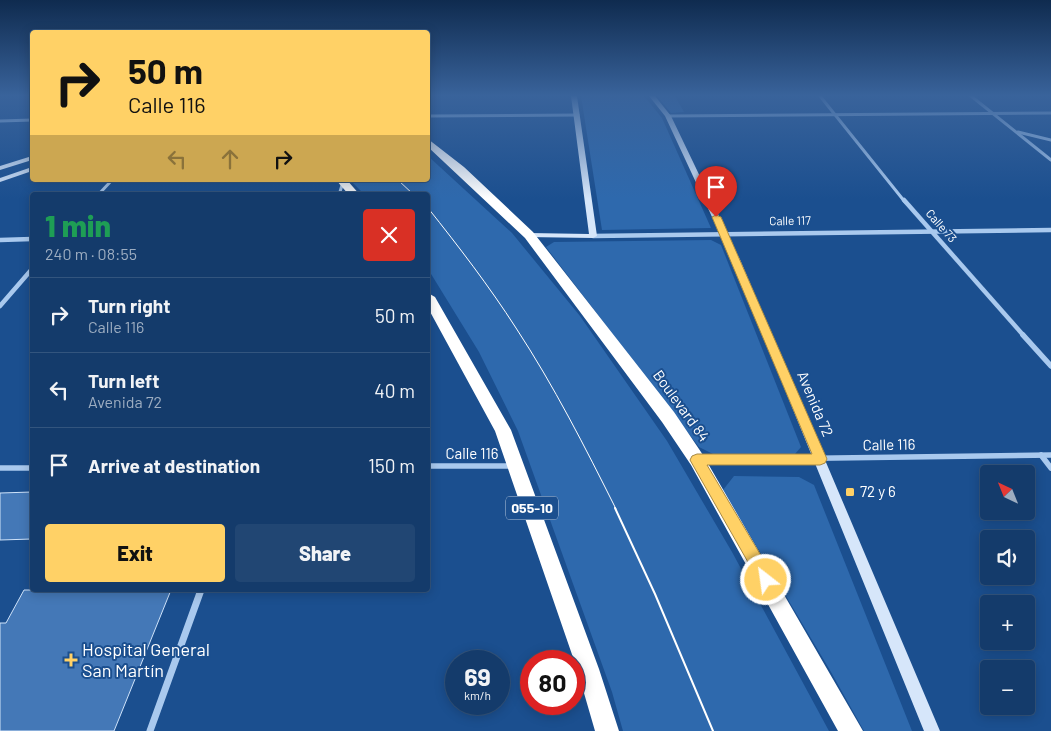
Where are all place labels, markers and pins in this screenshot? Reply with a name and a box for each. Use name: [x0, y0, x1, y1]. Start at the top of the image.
pin: [695, 166, 737, 217]
place label: 72 y 6: [860, 482, 896, 500]
marker: 72 y 6: [844, 486, 856, 498]
place label: Hospital General San Martín: [82, 638, 210, 681]
marker: Hospital General San Martín: [64, 653, 78, 667]

